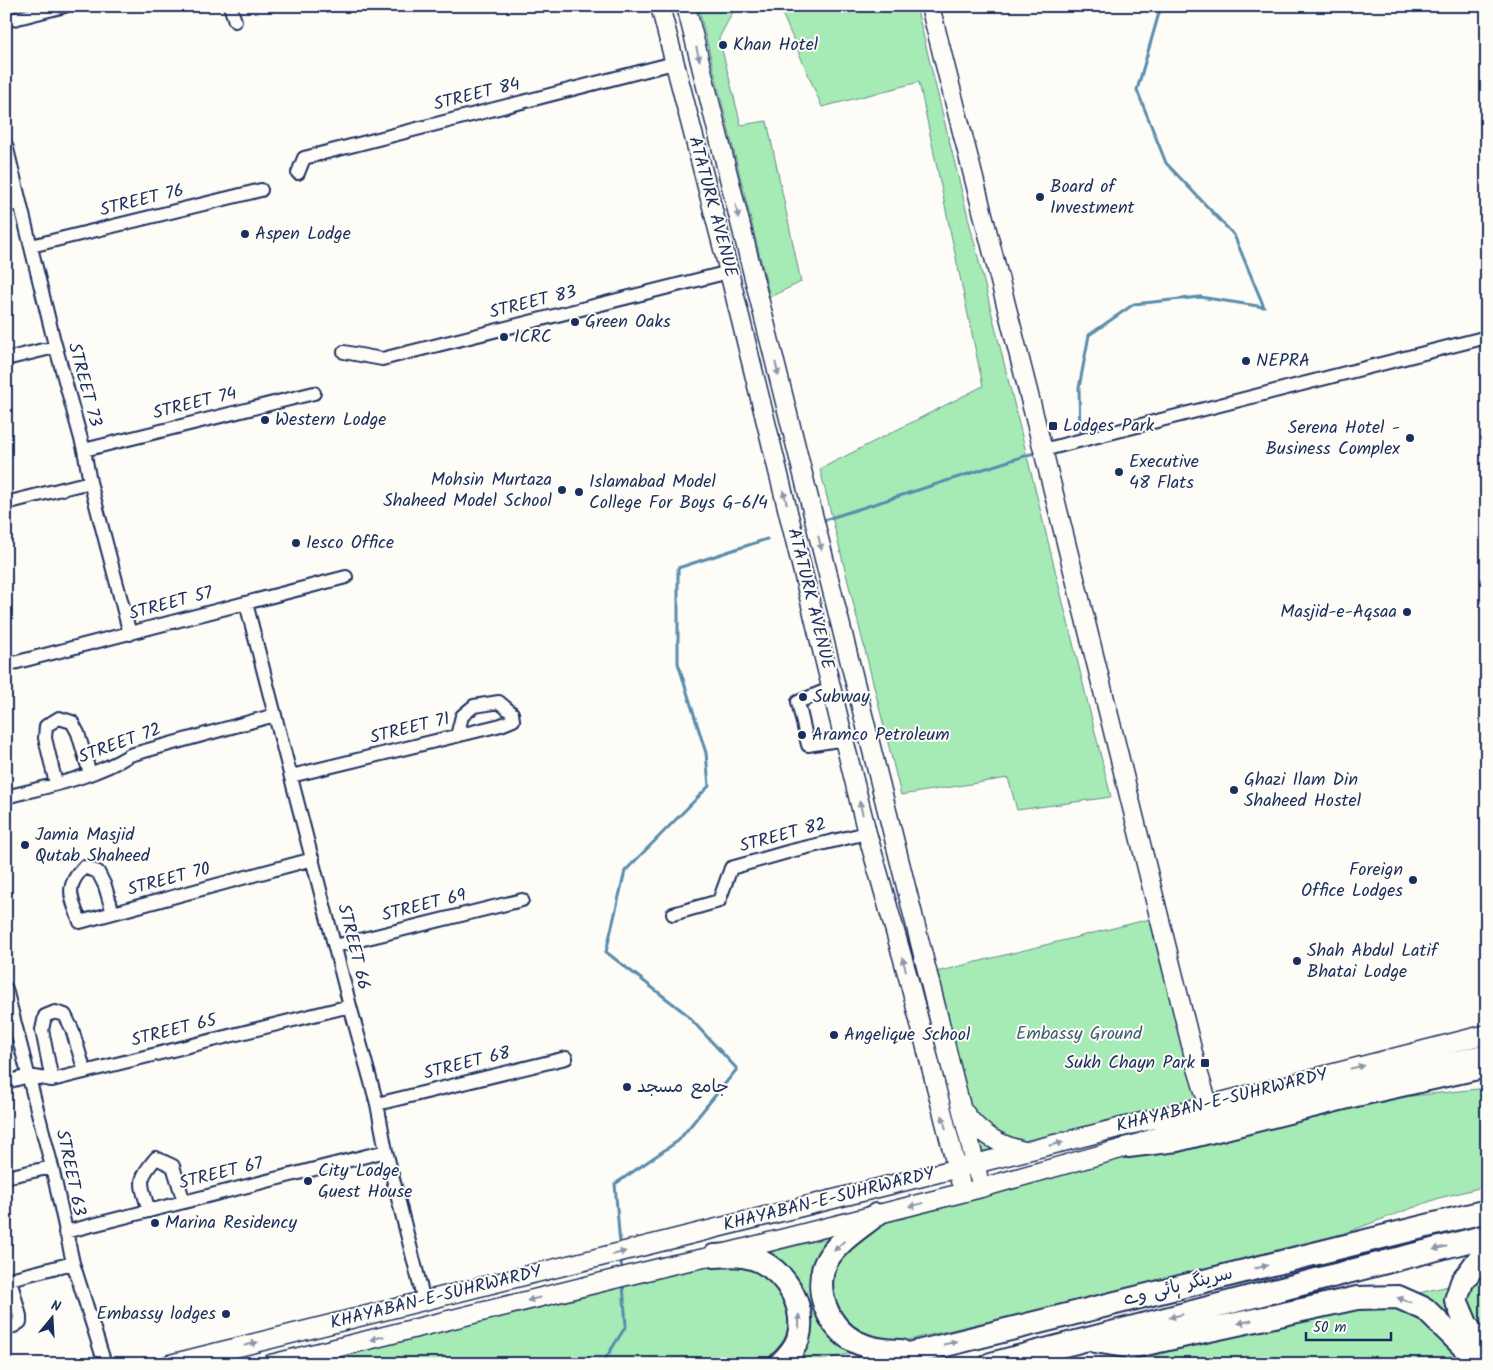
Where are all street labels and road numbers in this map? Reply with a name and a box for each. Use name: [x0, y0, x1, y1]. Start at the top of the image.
street label: STREET 84: [431, 70, 523, 120]
street label: ATATURK AVENUE: [679, 133, 745, 281]
street label: STREET 76: [97, 177, 187, 225]
street label: STREET 83: [486, 278, 580, 328]
street label: STREET 73: [59, 340, 109, 430]
street label: STREET 74: [150, 380, 240, 428]
street label: ATATURK AVENUE: [778, 525, 842, 673]
street label: STREET 57: [126, 579, 217, 629]
street label: STREET 71: [367, 705, 453, 753]
street label: STREET 72: [74, 716, 166, 772]
street label: STREET 82: [736, 810, 830, 862]
street label: STREET 70: [124, 855, 214, 905]
street label: STREET 69: [379, 881, 470, 931]
street label: STREET 66: [328, 901, 378, 993]
street label: STREET 65: [128, 1006, 221, 1056]
street label: STREET 68: [421, 1039, 514, 1089]
street label: KHAYABAN-E-SUHRWARDY: [1113, 1061, 1331, 1141]
street label: STREET 63: [47, 1127, 93, 1219]
street label: STREET 67: [176, 1149, 267, 1198]
street label: KHAYABAN-E-SUHRWARDY: [720, 1160, 938, 1240]
street label: KHAYABAN-E-SUHRWARDY: [327, 1258, 545, 1338]
street label: سرینگر ہائی وے: [1120, 1259, 1236, 1315]

